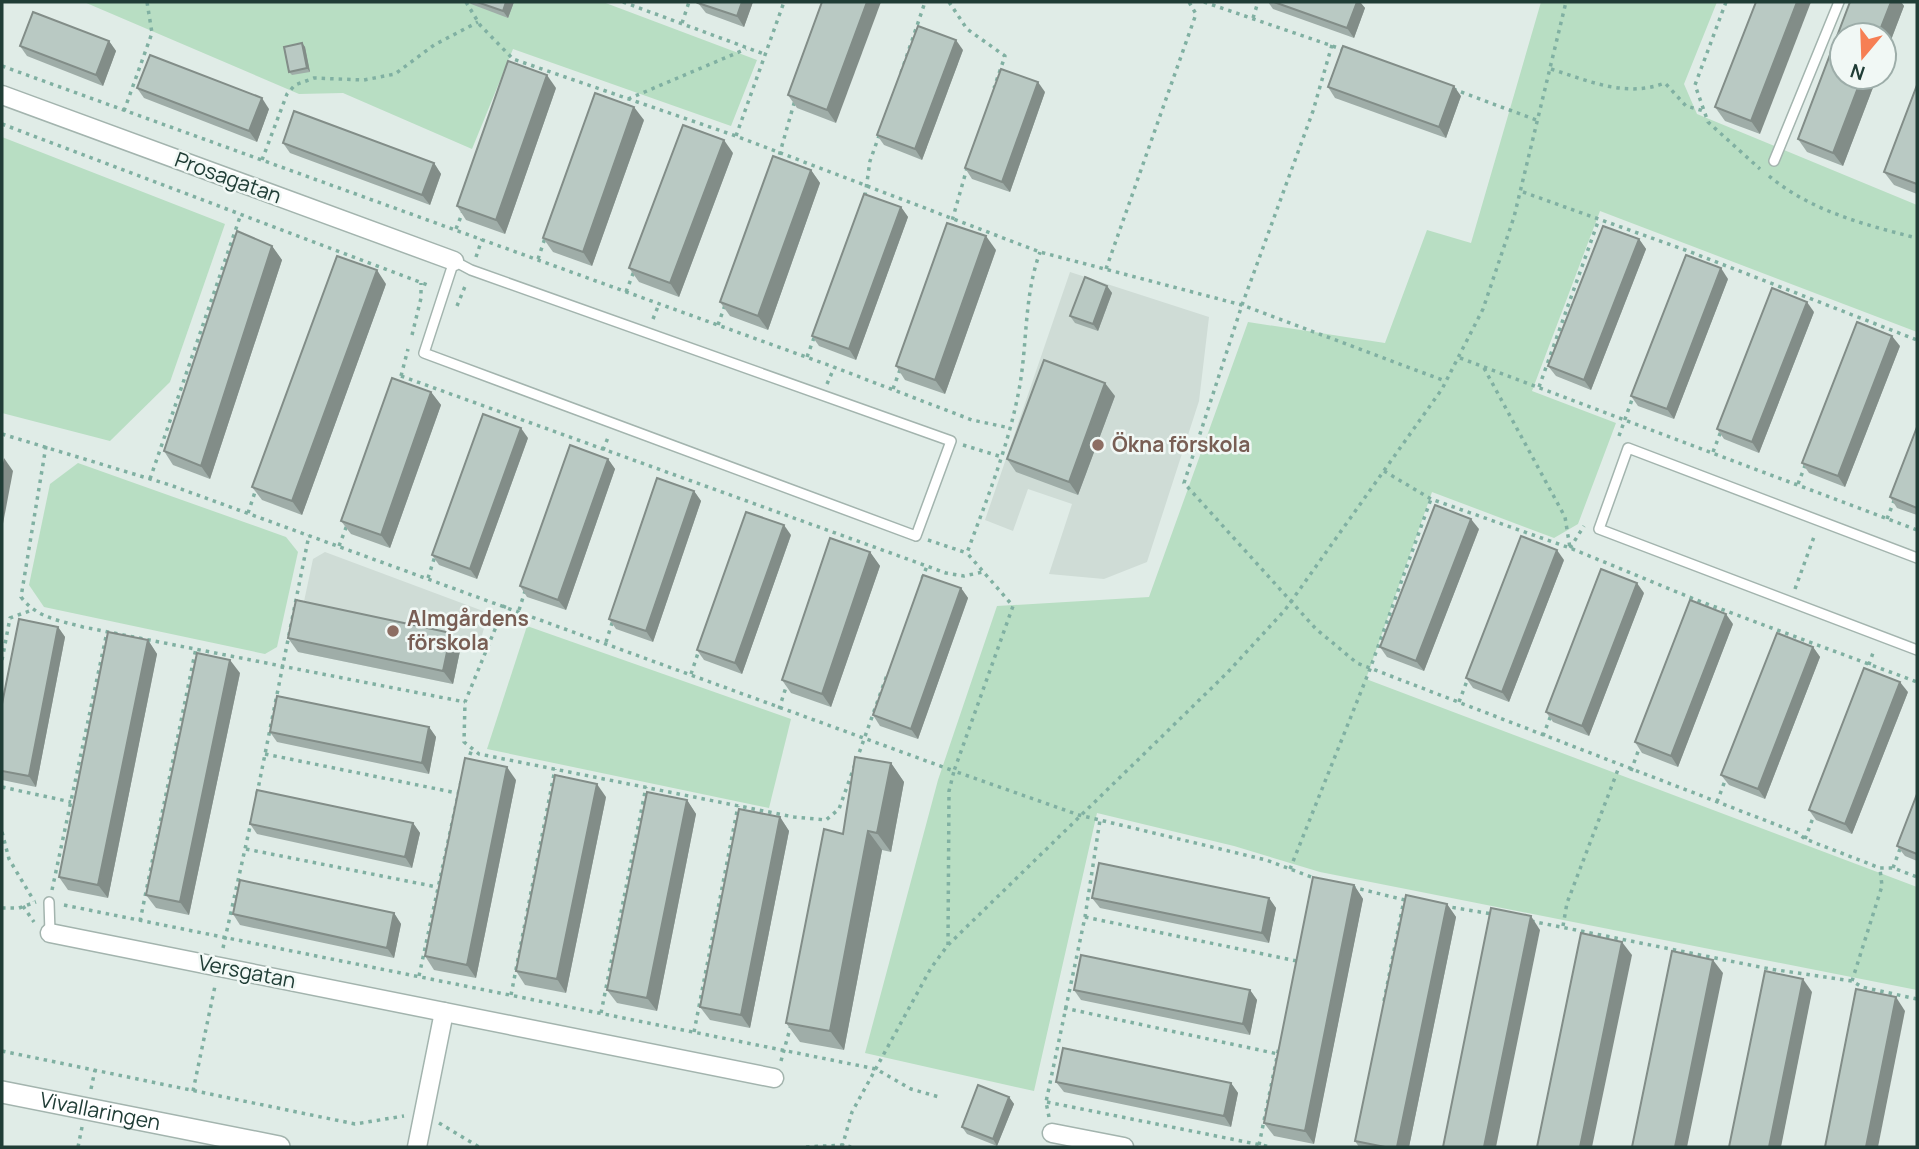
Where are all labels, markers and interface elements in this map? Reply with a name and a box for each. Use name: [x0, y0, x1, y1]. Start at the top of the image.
north arrow: [1828, 21, 1898, 91]
text: N: [1847, 58, 1868, 87]
street label: Prosagatan: [171, 145, 286, 209]
place label: Ökna förskola: [1112, 430, 1250, 458]
marker: Ökna förskola: [1090, 437, 1106, 453]
place label: Almgårdens förskola: [407, 604, 529, 656]
marker: Almgårdens förskola: [385, 623, 401, 639]
street label: Versgatan: [196, 948, 298, 994]
street label: Vivallaringen: [38, 1085, 163, 1136]

